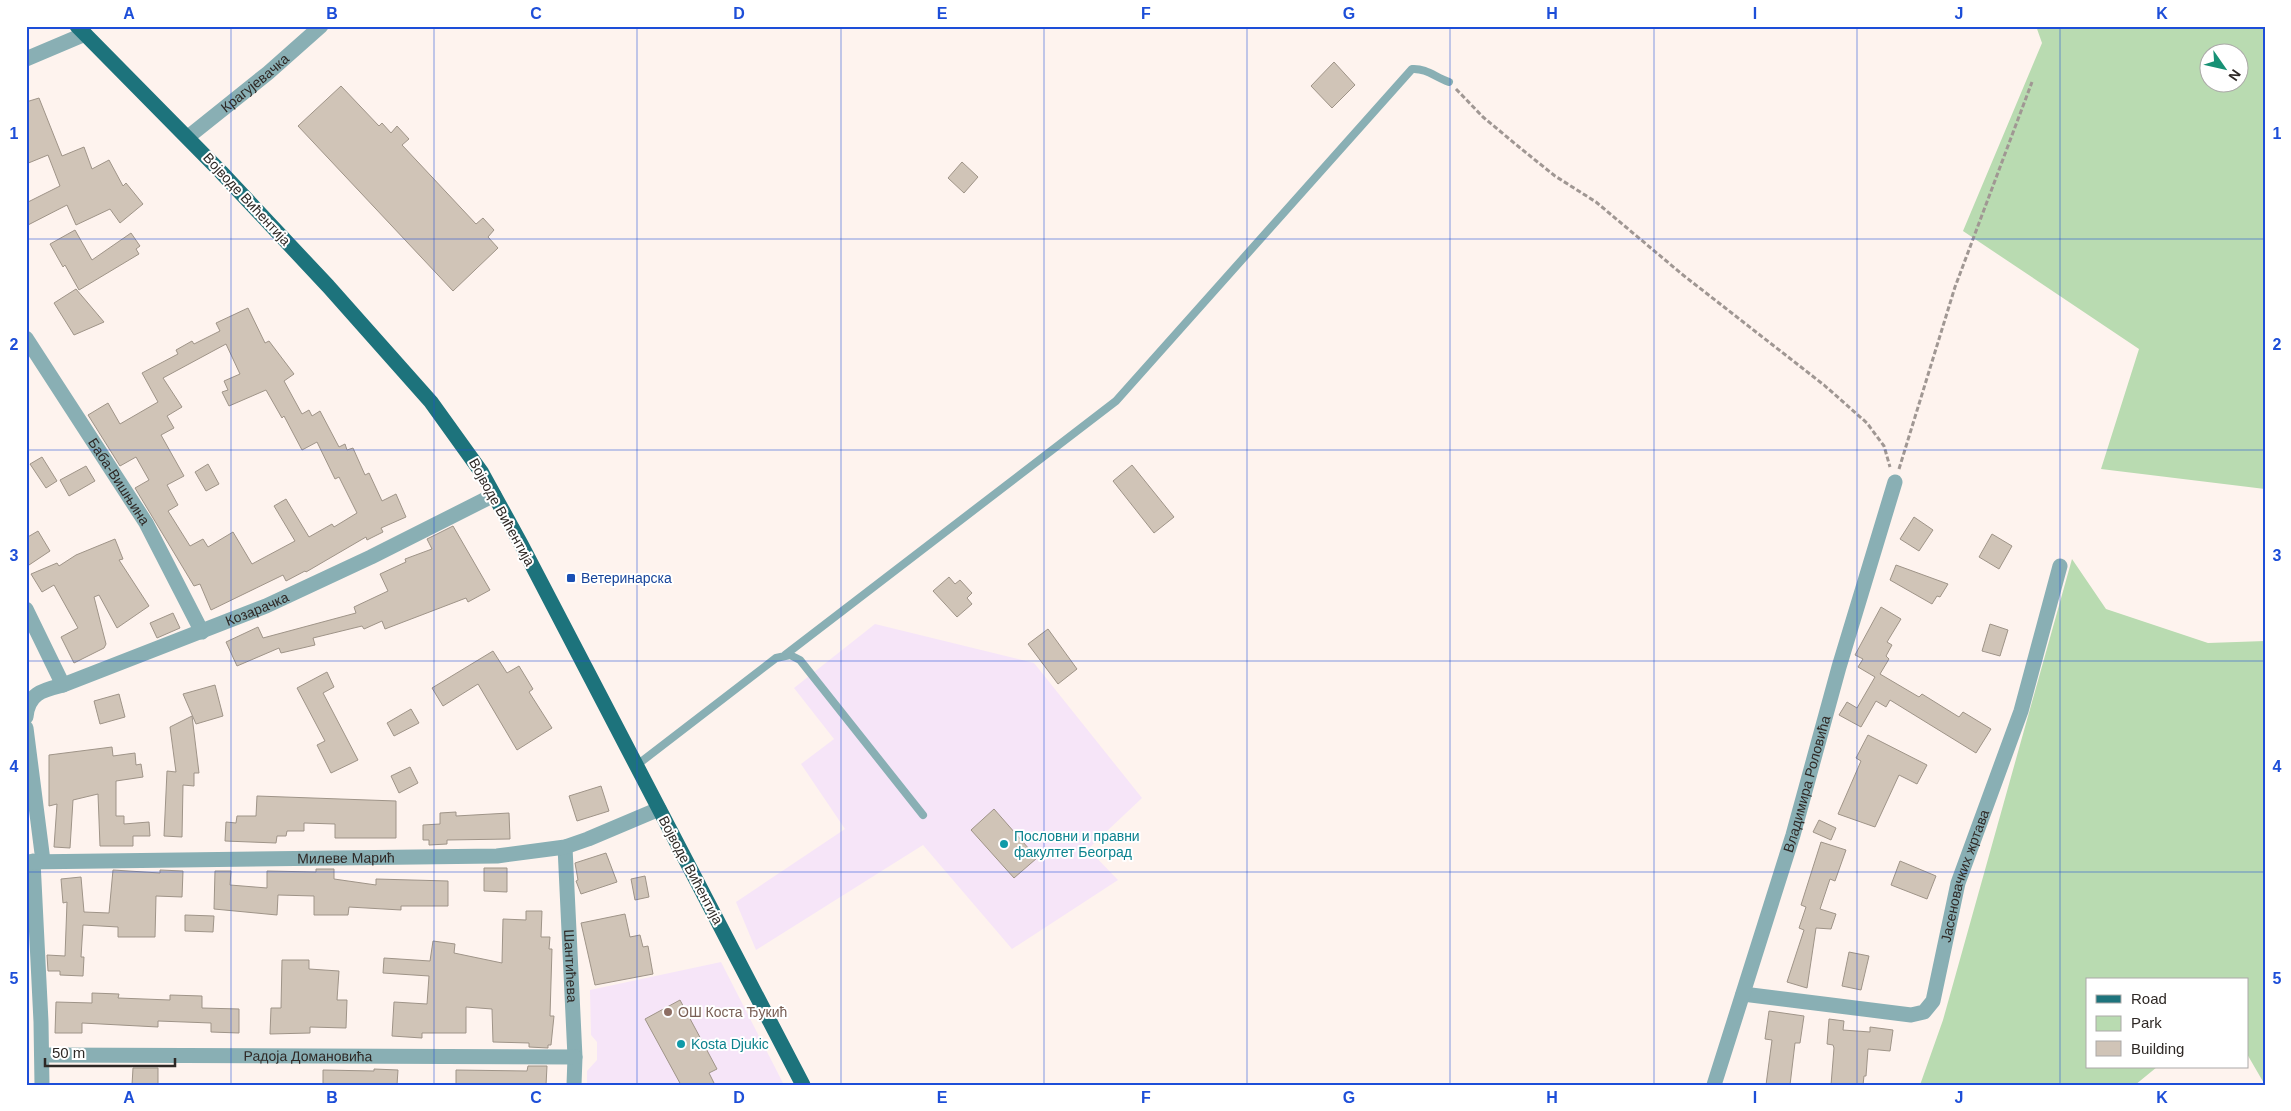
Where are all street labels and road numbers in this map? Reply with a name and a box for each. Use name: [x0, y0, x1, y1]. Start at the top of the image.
street label: Крагујевачка: [218, 50, 292, 115]
street label: Војводе Вићентија: [200, 150, 294, 249]
street label: Баба-Вишњина: [85, 435, 153, 528]
street label: Војводе Вићентија: [466, 455, 538, 569]
street label: Козарачка: [223, 589, 291, 629]
street label: Владимира Роловића: [1780, 714, 1833, 854]
street label: Јасеновачких жртава: [1938, 807, 1992, 944]
street label: Војводе Вићентија: [656, 813, 726, 927]
street label: Милеве Марић: [297, 849, 395, 867]
street label: Шантићева: [561, 929, 580, 1003]
street label: Радоја Домановића: [244, 1048, 373, 1064]

